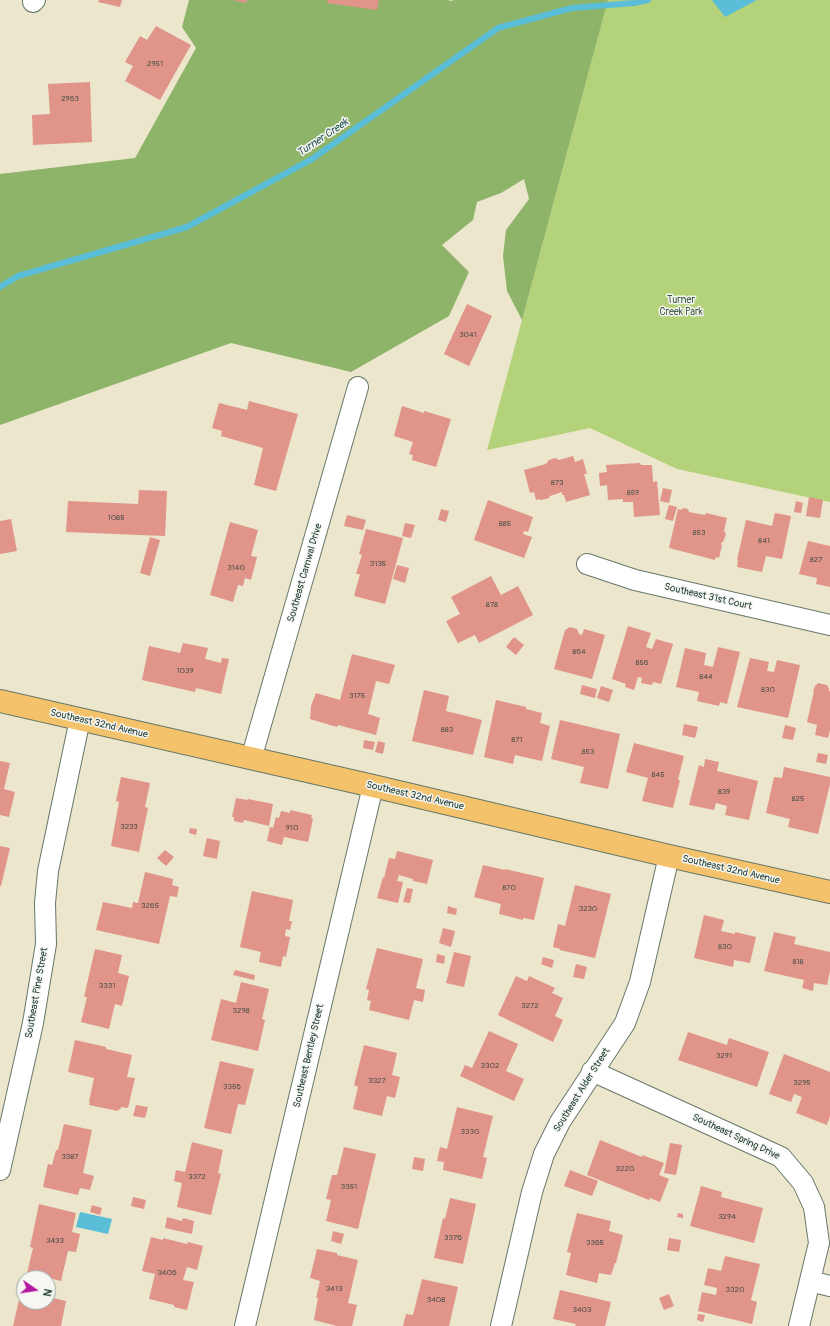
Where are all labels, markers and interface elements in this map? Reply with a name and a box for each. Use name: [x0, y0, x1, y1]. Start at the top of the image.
house number: 2951: [147, 59, 163, 69]
house number: 2963: [61, 94, 79, 104]
water label: Turner Creek: [295, 116, 351, 160]
park label: Turner Creek Park: [659, 294, 703, 318]
house number: 3041: [459, 330, 477, 340]
house number: 873: [551, 478, 563, 488]
house number: 859: [627, 488, 639, 498]
house number: 1085: [108, 513, 124, 523]
house number: 885: [499, 519, 511, 529]
street label: Southeast Camwal Drive: [285, 522, 325, 624]
house number: 853: [693, 528, 705, 538]
house number: 841: [758, 536, 770, 546]
house number: 827: [810, 555, 822, 565]
house number: 3135: [370, 559, 386, 569]
house number: 3140: [227, 563, 245, 573]
street label: Southeast 31st Court: [663, 581, 753, 613]
house number: 878: [486, 600, 498, 610]
house number: 864: [572, 647, 586, 657]
house number: 856: [635, 658, 649, 668]
house number: 1039: [176, 666, 194, 676]
house number: 844: [699, 672, 713, 682]
house number: 830: [761, 685, 775, 695]
house number: 3175: [349, 691, 365, 701]
street label: Southeast 32nd Avenue: [49, 707, 149, 741]
house number: 883: [441, 725, 453, 735]
house number: 871: [511, 735, 523, 745]
house number: 853: [582, 747, 594, 757]
house number: 845: [651, 770, 665, 780]
street label: Southeast 32nd Avenue: [365, 779, 465, 813]
house number: 839: [718, 787, 730, 797]
house number: 825: [792, 794, 804, 804]
house number: 3233: [120, 822, 138, 832]
house number: 910: [286, 823, 298, 833]
street label: Southeast 32nd Avenue: [681, 853, 781, 887]
house number: 870: [502, 883, 516, 893]
house number: 3265: [141, 901, 159, 911]
house number: 3230: [579, 904, 597, 914]
house number: 830: [718, 942, 732, 952]
street label: Southeast Pine Street: [23, 947, 51, 1039]
house number: 818: [792, 957, 804, 967]
house number: 3331: [99, 981, 115, 991]
house number: 3272: [521, 1001, 539, 1011]
street label: Southeast Bentley Street: [291, 1003, 327, 1109]
house number: 3298: [232, 1006, 250, 1016]
street label: Southeast Alder Street: [551, 1046, 613, 1134]
house number: 3291: [716, 1051, 732, 1061]
house number: 3302: [481, 1061, 499, 1071]
house number: 3327: [368, 1076, 386, 1086]
house number: 3295: [793, 1078, 811, 1088]
house number: 3356: [223, 1082, 241, 1092]
street label: Southeast Spring Drive: [690, 1111, 782, 1163]
house number: 3330: [461, 1127, 479, 1137]
house number: 3387: [61, 1152, 79, 1162]
house number: 3220: [616, 1164, 634, 1174]
house number: 3372: [188, 1172, 206, 1182]
house number: 3351: [341, 1182, 357, 1192]
house number: 3294: [718, 1212, 736, 1222]
house number: 3376: [444, 1233, 462, 1243]
house number: 3433: [46, 1236, 64, 1246]
house number: 3365: [586, 1238, 604, 1248]
house number: 3406: [157, 1268, 177, 1278]
north arrow: [16, 1270, 56, 1310]
house number: 3413: [326, 1284, 342, 1294]
house number: 3320: [726, 1285, 744, 1295]
text: N: [40, 1288, 54, 1298]
house number: 3408: [427, 1295, 445, 1305]
house number: 3403: [572, 1305, 592, 1315]

